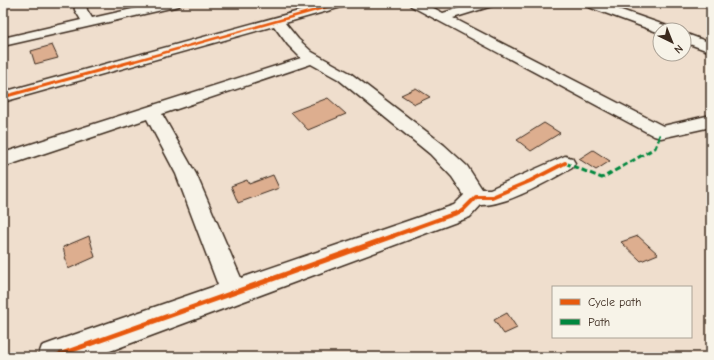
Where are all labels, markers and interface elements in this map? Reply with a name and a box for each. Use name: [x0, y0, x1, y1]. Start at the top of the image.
north arrow: [652, 22, 692, 62]
text: N: [671, 42, 686, 56]
legend: [552, 286, 692, 338]
text: Cycle path: [588, 295, 641, 309]
text: Path: [588, 315, 610, 329]

